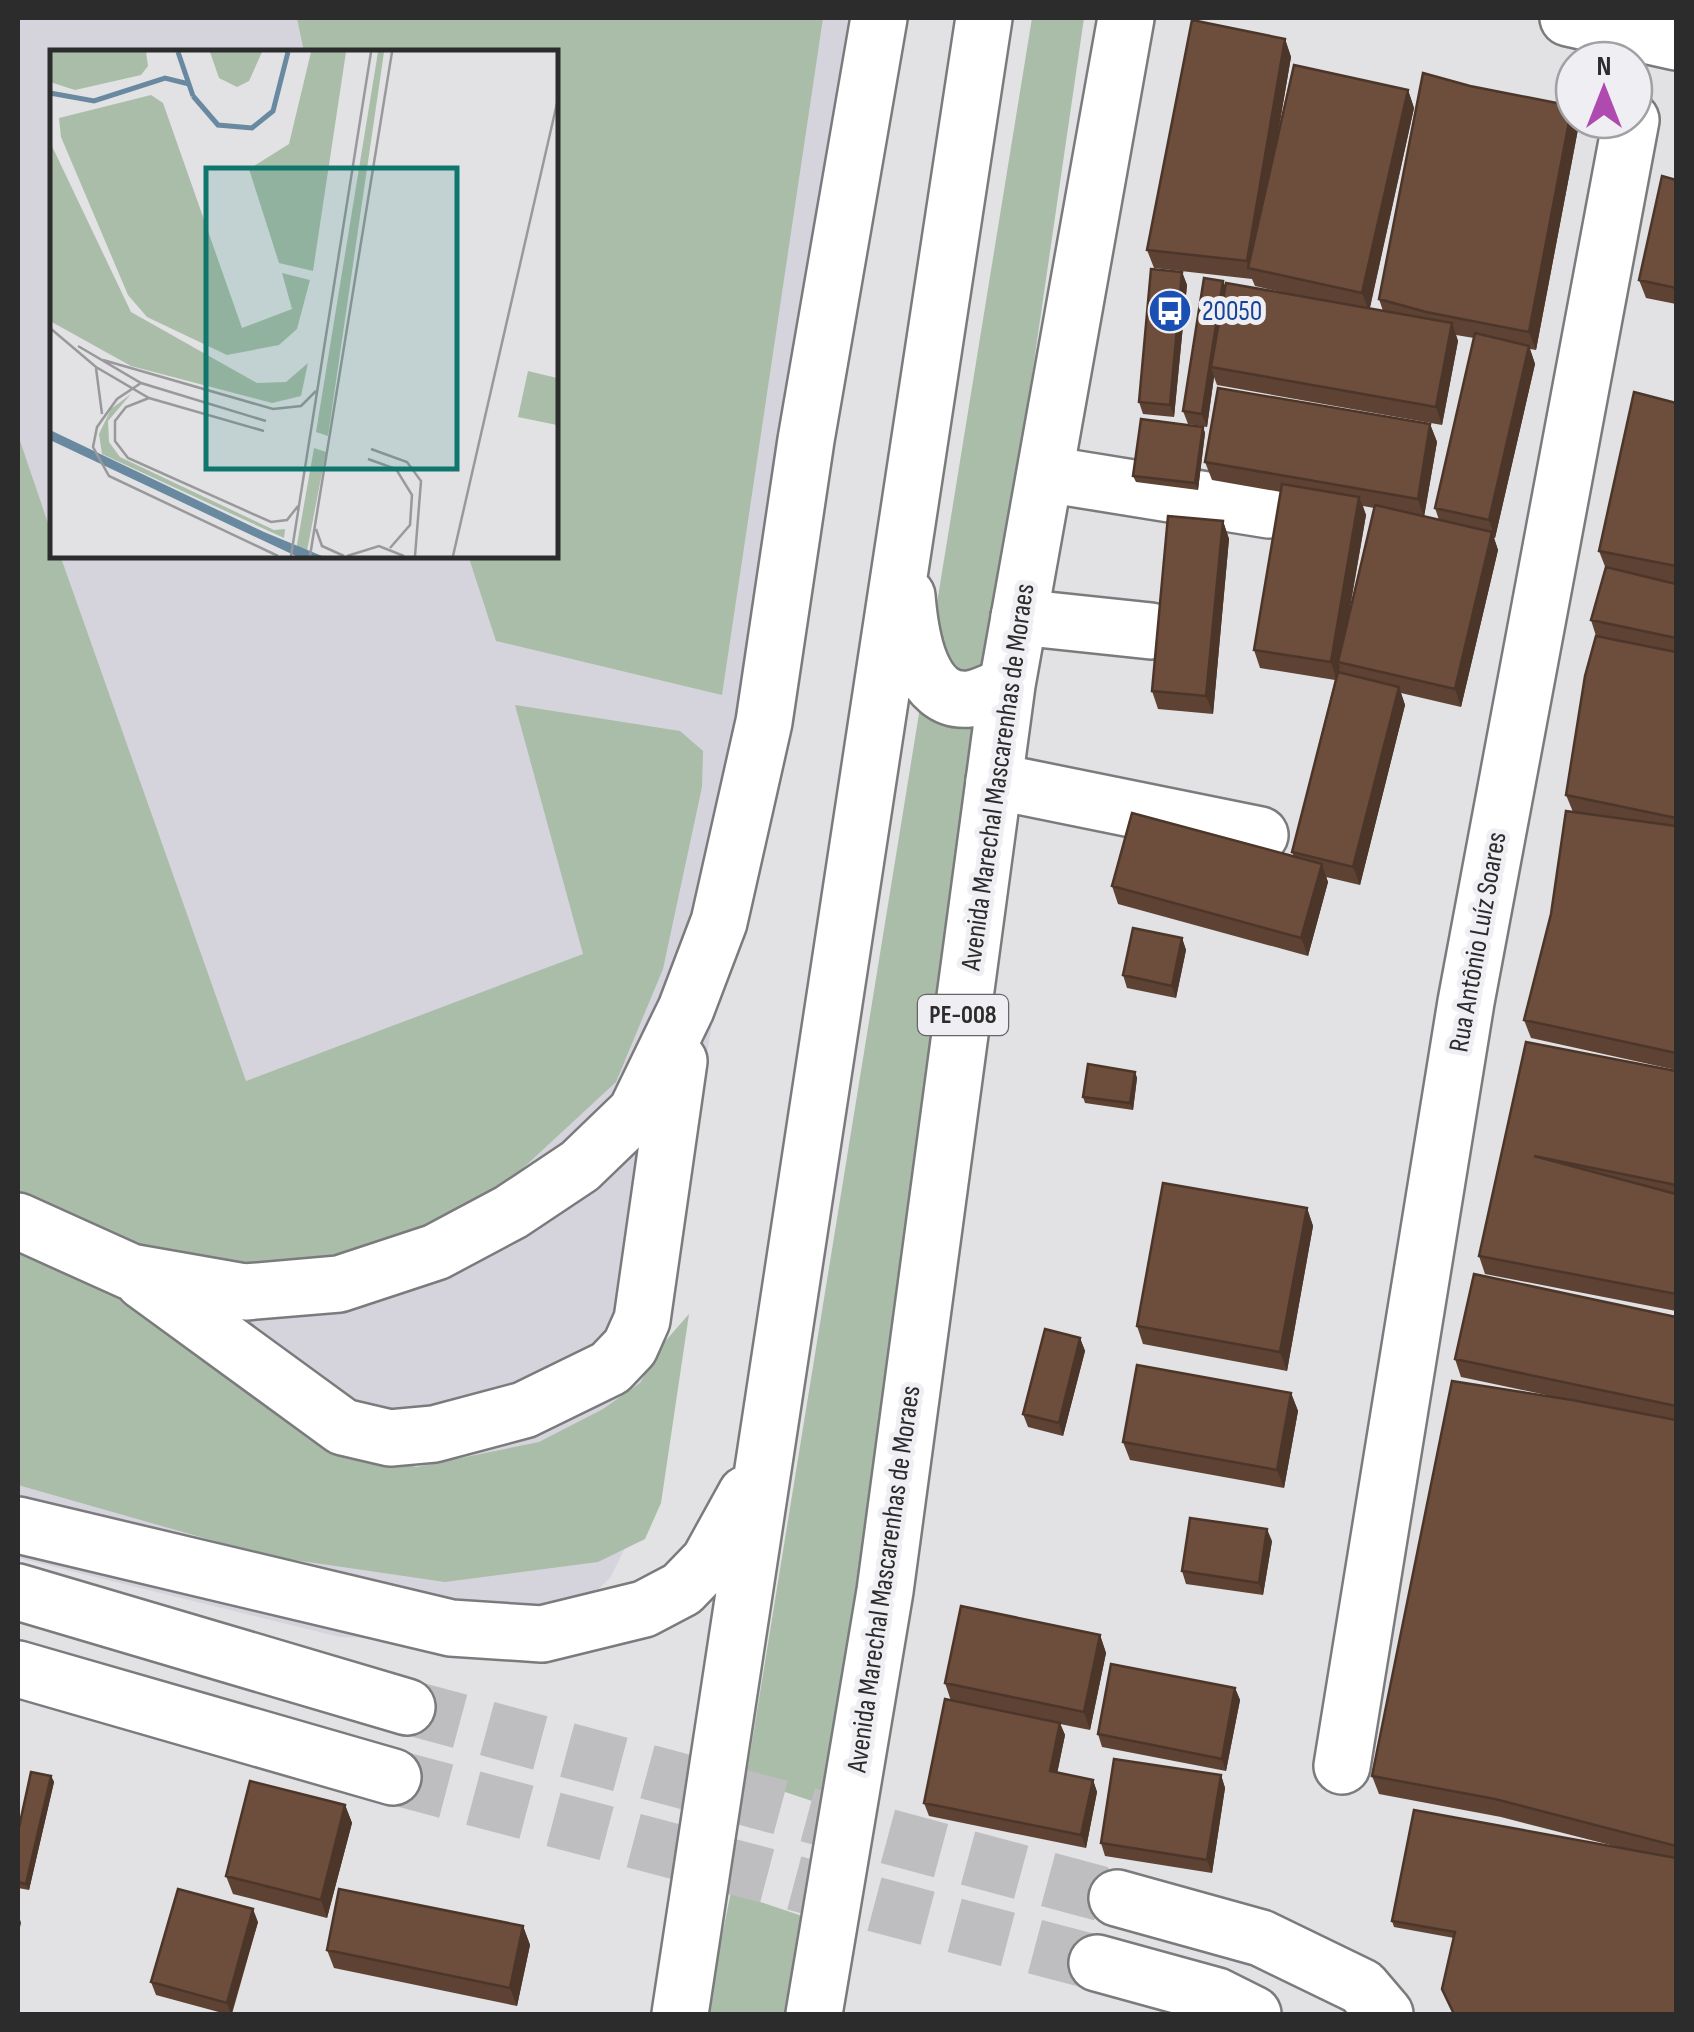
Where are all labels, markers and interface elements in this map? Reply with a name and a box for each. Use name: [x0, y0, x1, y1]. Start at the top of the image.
north arrow: [1554, 40, 1654, 140]
inset map: [50, 50, 558, 558]
text: N: [1597, 50, 1611, 83]
bus stop icon: 20050: [1147, 288, 1193, 334]
place label: 20050: [1202, 295, 1262, 328]
street label: Avenida Marechal Mascarenhas de Moraes: [954, 582, 1041, 973]
street label: Rua Antônio Luíz Soares: [1442, 829, 1514, 1055]
road number: PE-008: [918, 995, 1008, 1035]
street label: Avenida Marechal Mascarenhas de Moraes: [840, 1384, 927, 1775]

